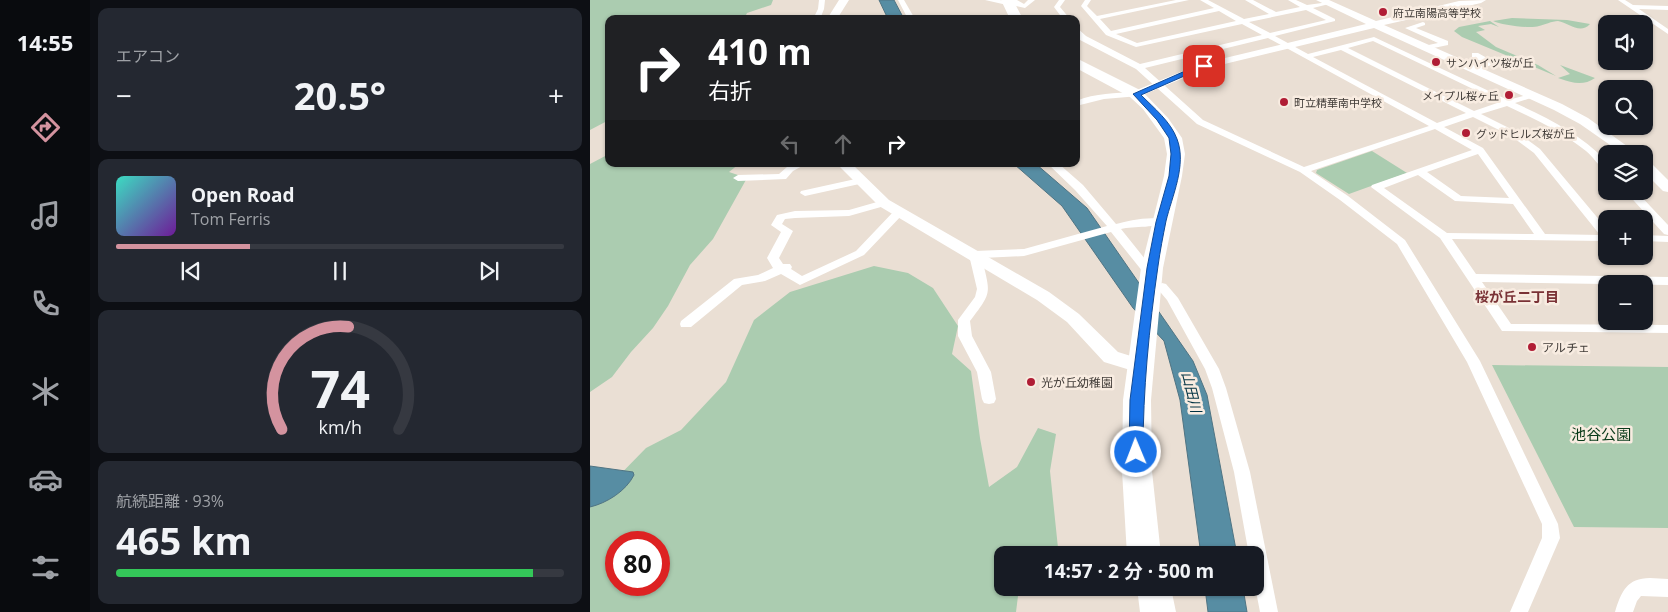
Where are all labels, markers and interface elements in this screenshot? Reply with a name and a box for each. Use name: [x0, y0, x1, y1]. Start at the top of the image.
place label: 府立南陽高等学校: [1393, 5, 1481, 20]
marker: 府立南陽高等学校: [1377, 6, 1389, 18]
map controls: [1598, 15, 1653, 330]
button: sound: [1598, 15, 1653, 70]
text: 14:55: [17, 27, 73, 57]
text: 410 m: [708, 28, 812, 75]
icon: right: [625, 35, 690, 100]
text: エアコン: [116, 45, 180, 67]
pin: [1183, 45, 1225, 87]
icon: arrive: [1190, 52, 1218, 80]
place label: サンハイツ桜が丘: [1446, 55, 1534, 70]
marker: サンハイツ桜が丘: [1430, 56, 1442, 68]
text: 20.5°: [294, 69, 386, 121]
text: 右折: [708, 75, 752, 105]
text: −: [116, 76, 132, 114]
text: +: [548, 76, 564, 114]
button: search: [1598, 80, 1653, 135]
place label: メイプル桜ヶ丘: [1422, 88, 1499, 103]
marker: メイプル桜ヶ丘: [1503, 89, 1515, 101]
place label: 町立精華南中学校: [1294, 95, 1382, 110]
marker: 町立精華南中学校: [1278, 96, 1290, 108]
icon: directions: [28, 110, 63, 145]
place label: グッドヒルズ桜が丘: [1476, 126, 1575, 141]
marker: グッドヒルズ桜が丘: [1460, 127, 1472, 139]
icon: left: [776, 130, 804, 158]
icon: ahead: [829, 130, 857, 158]
icon: right: [882, 130, 910, 158]
button: layers: [1598, 145, 1653, 200]
text: Open Road: [191, 182, 295, 208]
icon: music: [28, 198, 63, 233]
text: Tom Ferris: [191, 208, 270, 230]
button: +: [1598, 210, 1653, 265]
icon: previous: [177, 257, 205, 285]
icon: pause: [326, 257, 354, 285]
icon: next: [475, 257, 503, 285]
button: −: [1598, 275, 1653, 330]
icon: phone: [28, 286, 63, 321]
district label: 桜が丘二丁目: [1475, 287, 1559, 306]
place label: アルチェ: [1542, 339, 1590, 356]
marker: アルチェ: [1526, 341, 1538, 353]
text: 74: [310, 352, 370, 423]
water label: 山田川: [1178, 369, 1207, 417]
icon: climate: [28, 374, 63, 409]
place label: 光が丘幼稚園: [1041, 374, 1113, 391]
marker: 光が丘幼稚園: [1025, 376, 1037, 388]
text: km/h: [318, 415, 362, 439]
park label: 池谷公園: [1571, 424, 1631, 444]
position arrow: [1109, 425, 1161, 477]
icon: car: [28, 462, 63, 497]
text: 航続距離 · 93%: [116, 490, 224, 512]
text: 465 km: [116, 514, 252, 566]
speed limit sign: 80: [605, 531, 670, 596]
icon: filters: [28, 550, 63, 585]
text: 14:57 · 2 分 · 500 m: [1044, 558, 1214, 584]

